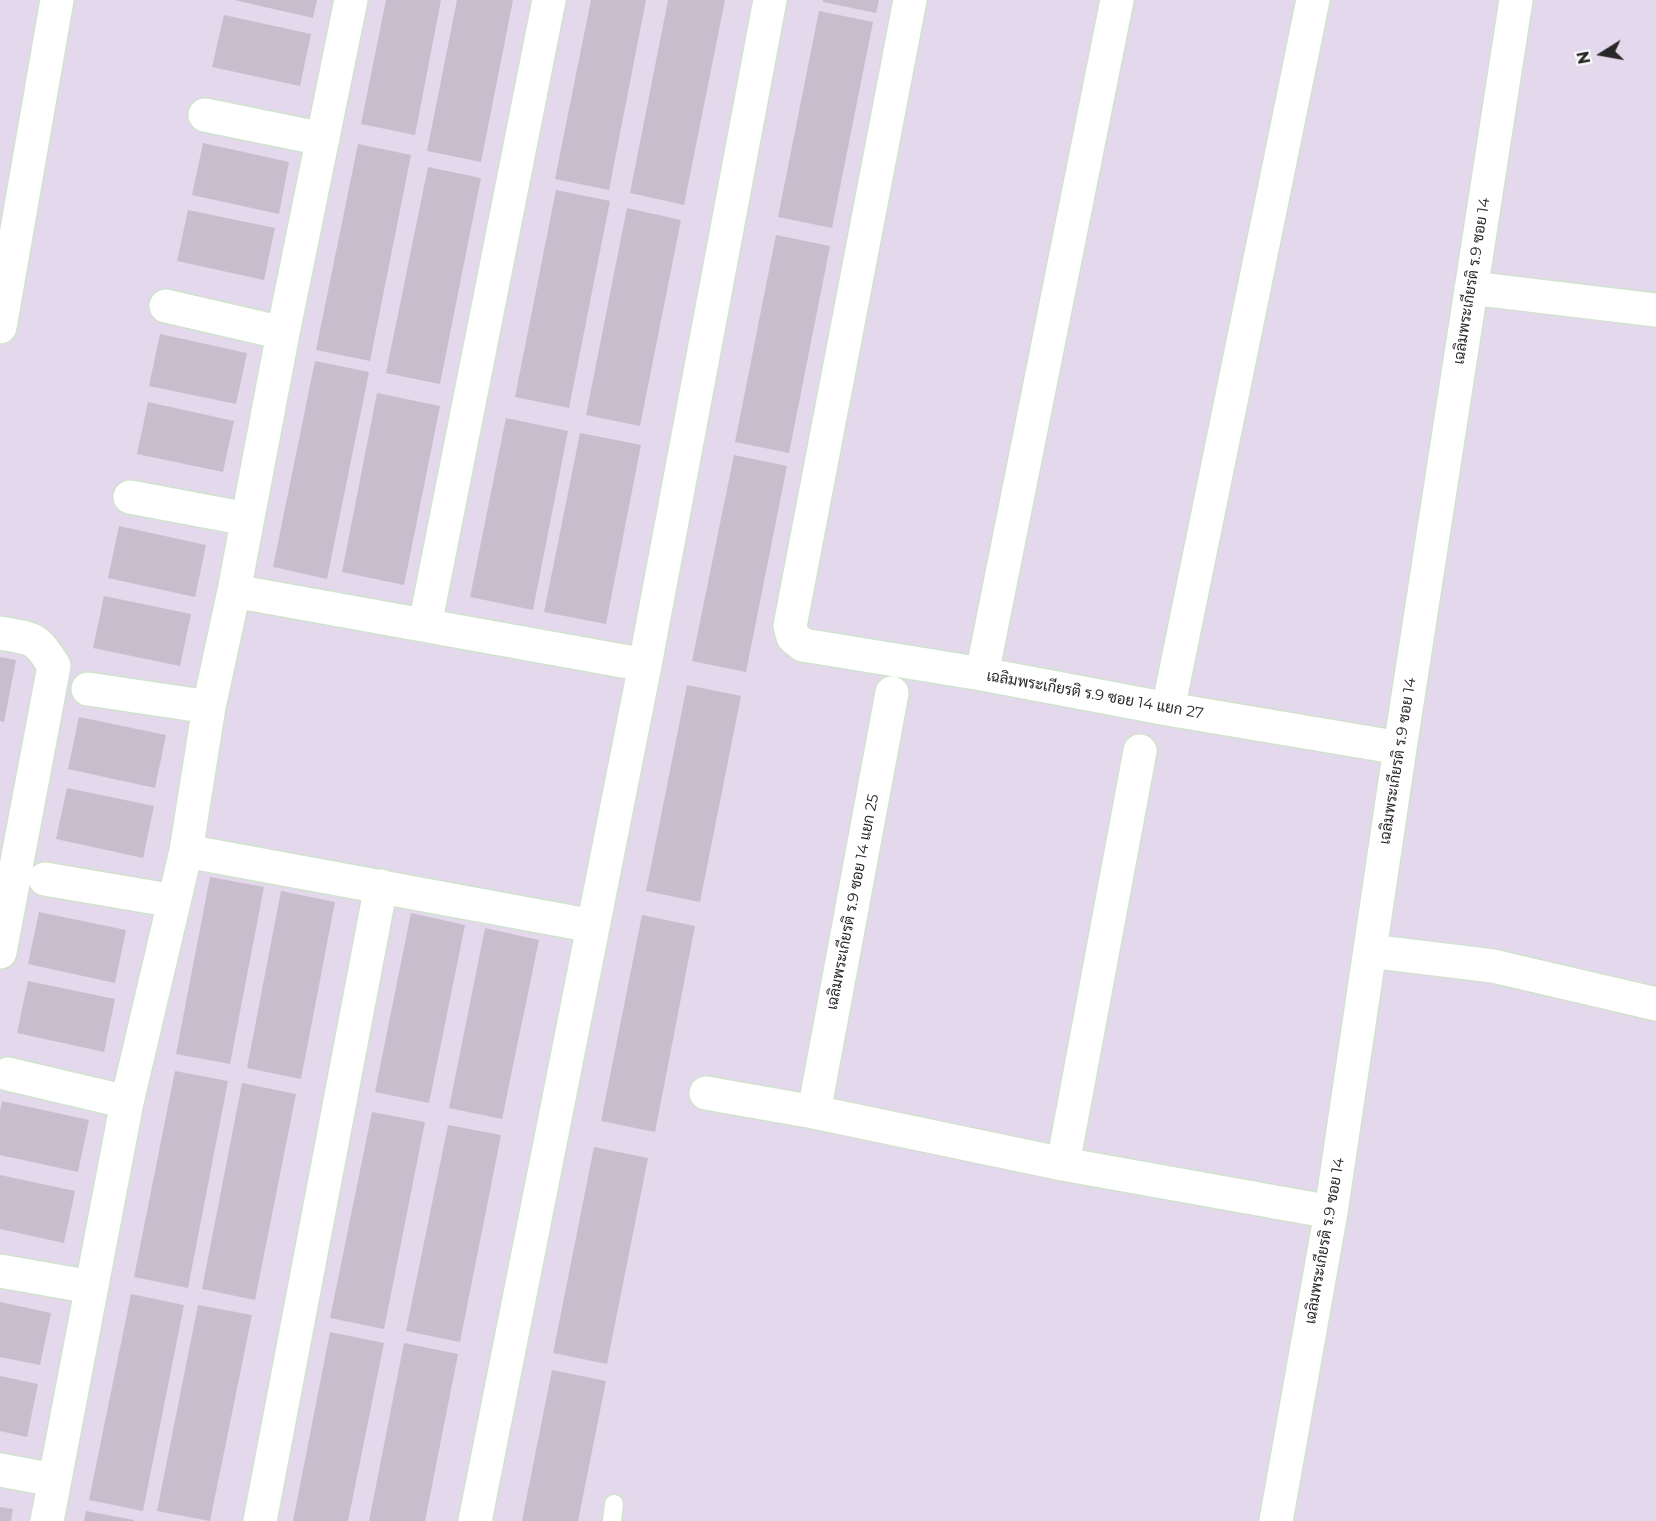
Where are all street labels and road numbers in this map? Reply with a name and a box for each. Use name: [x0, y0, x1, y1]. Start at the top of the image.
street label: เฉลิมพระเกียรติ ร.9 ซอย 14: [1450, 196, 1494, 366]
street label: เฉลิมพระเกียรติ ร.9 ซอย 14 แยก 27: [985, 667, 1205, 723]
street label: เฉลิมพระเกียรติ ร.9 ซอย 14: [1376, 676, 1420, 846]
street label: เฉลิมพระเกียรติ ร.9 ซอย 14 แยก 25: [823, 793, 883, 1011]
street label: เฉลิมพระเกียรติ ร.9 ซอย 14: [1301, 1156, 1349, 1326]

